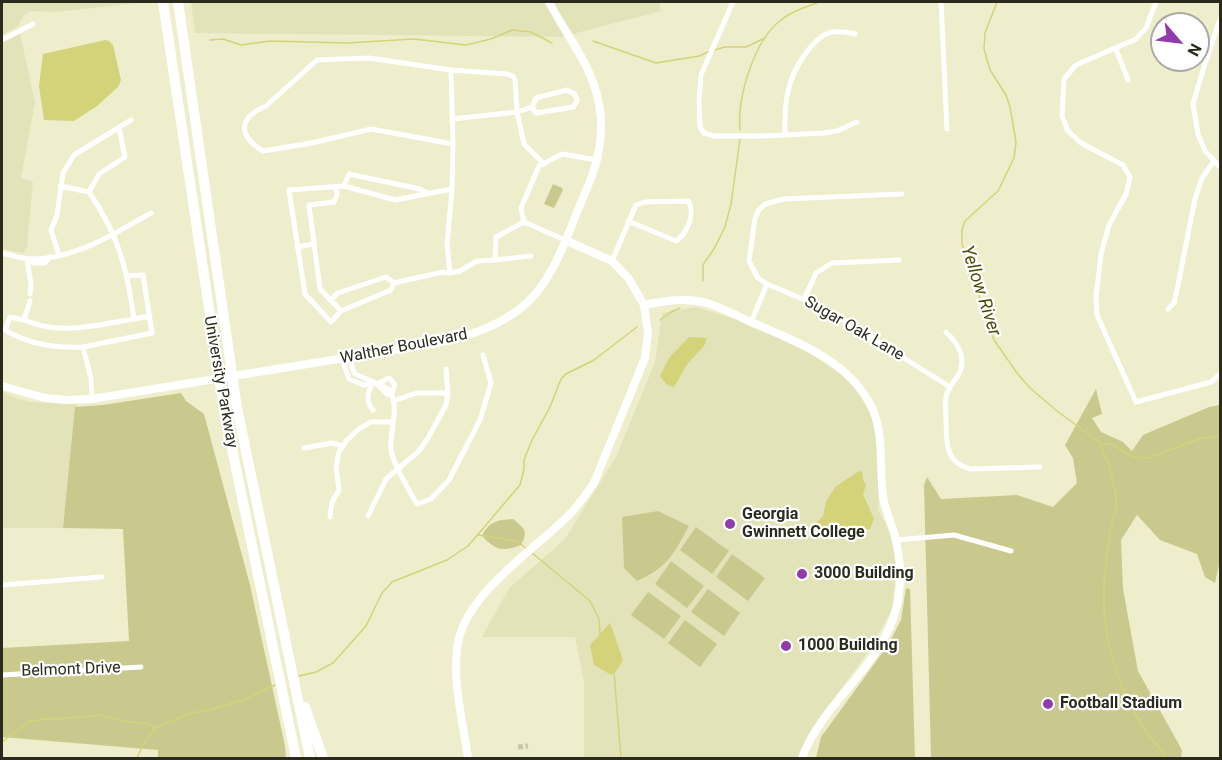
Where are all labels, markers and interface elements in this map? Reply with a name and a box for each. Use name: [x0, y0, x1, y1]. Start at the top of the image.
north arrow: [1150, 12, 1210, 72]
text: N: [1184, 40, 1206, 59]
water label: Yellow River: [955, 243, 1005, 339]
street label: Sugar Oak Lane: [801, 293, 907, 365]
street label: University Parkway: [199, 314, 241, 450]
street label: Walther Boulevard: [339, 325, 469, 369]
place label: Georgia Gwinnett College: [742, 505, 865, 543]
marker: Georgia Gwinnett College: [723, 517, 737, 531]
place label: 3000 Building: [814, 564, 914, 584]
marker: 3000 Building: [795, 567, 809, 581]
place label: 1000 Building: [798, 636, 898, 656]
marker: 1000 Building: [779, 639, 793, 653]
street label: Belmont Drive: [21, 659, 121, 681]
place label: Football Stadium: [1060, 694, 1182, 714]
marker: Football Stadium: [1041, 697, 1055, 711]

